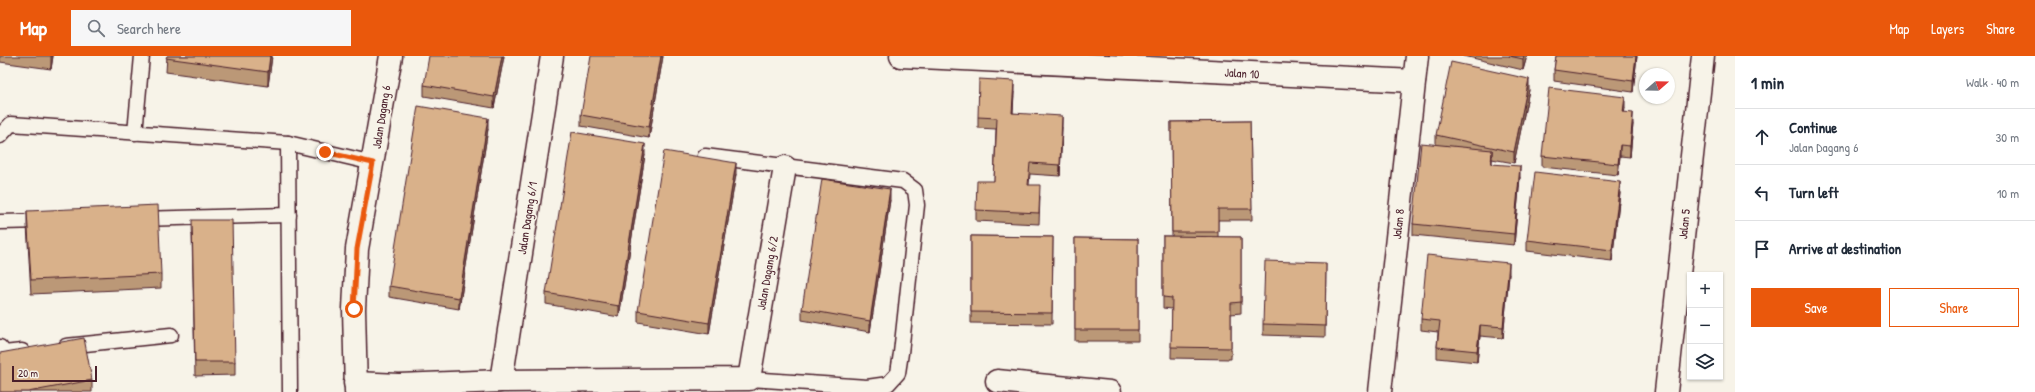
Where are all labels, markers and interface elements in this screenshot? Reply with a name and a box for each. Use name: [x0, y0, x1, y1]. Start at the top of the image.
search box: [71, 10, 351, 46]
text: Map: [20, 15, 47, 41]
icon: search: [85, 17, 107, 39]
text: Search here: [117, 18, 181, 39]
text: Map: [1889, 19, 1909, 38]
text: Layers: [1931, 19, 1964, 38]
text: Share: [1986, 19, 2015, 38]
street label: Jalan 10: [1224, 64, 1260, 82]
north arrow: [1639, 68, 1675, 104]
text: 1 min: [1751, 71, 1784, 94]
text: Walk · 40 m: [1966, 73, 2019, 91]
street label: Jalan Dagang 6: [368, 84, 394, 150]
text: Continue: [1789, 117, 1837, 138]
icon: ahead: [1751, 126, 1773, 148]
text: 30 m: [1996, 128, 2019, 146]
text: Jalan Dagang 6: [1789, 138, 1858, 156]
route end: [316, 143, 334, 161]
street label: Jalan Dagang 6/1: [513, 180, 541, 256]
icon: left: [1751, 182, 1773, 204]
text: Turn left: [1789, 182, 1839, 203]
text: 10 m: [1997, 184, 2019, 202]
street label: Jalan 8: [1388, 208, 1408, 240]
street label: Jalan 5: [1674, 208, 1694, 240]
street label: Jalan Dagang 6/2: [752, 234, 782, 311]
icon: arrive: [1751, 238, 1773, 260]
text: Arrive at destination: [1789, 238, 1901, 259]
map controls: [1687, 272, 1723, 380]
button: +: [1687, 272, 1723, 308]
button: Save: [1751, 288, 1881, 327]
button: Share: [1889, 288, 2019, 327]
route start: [345, 300, 363, 318]
button: −: [1687, 308, 1723, 344]
button: layers: [1687, 344, 1723, 380]
scale bar: [12, 364, 97, 383]
text: 20 m: [18, 366, 38, 380]

